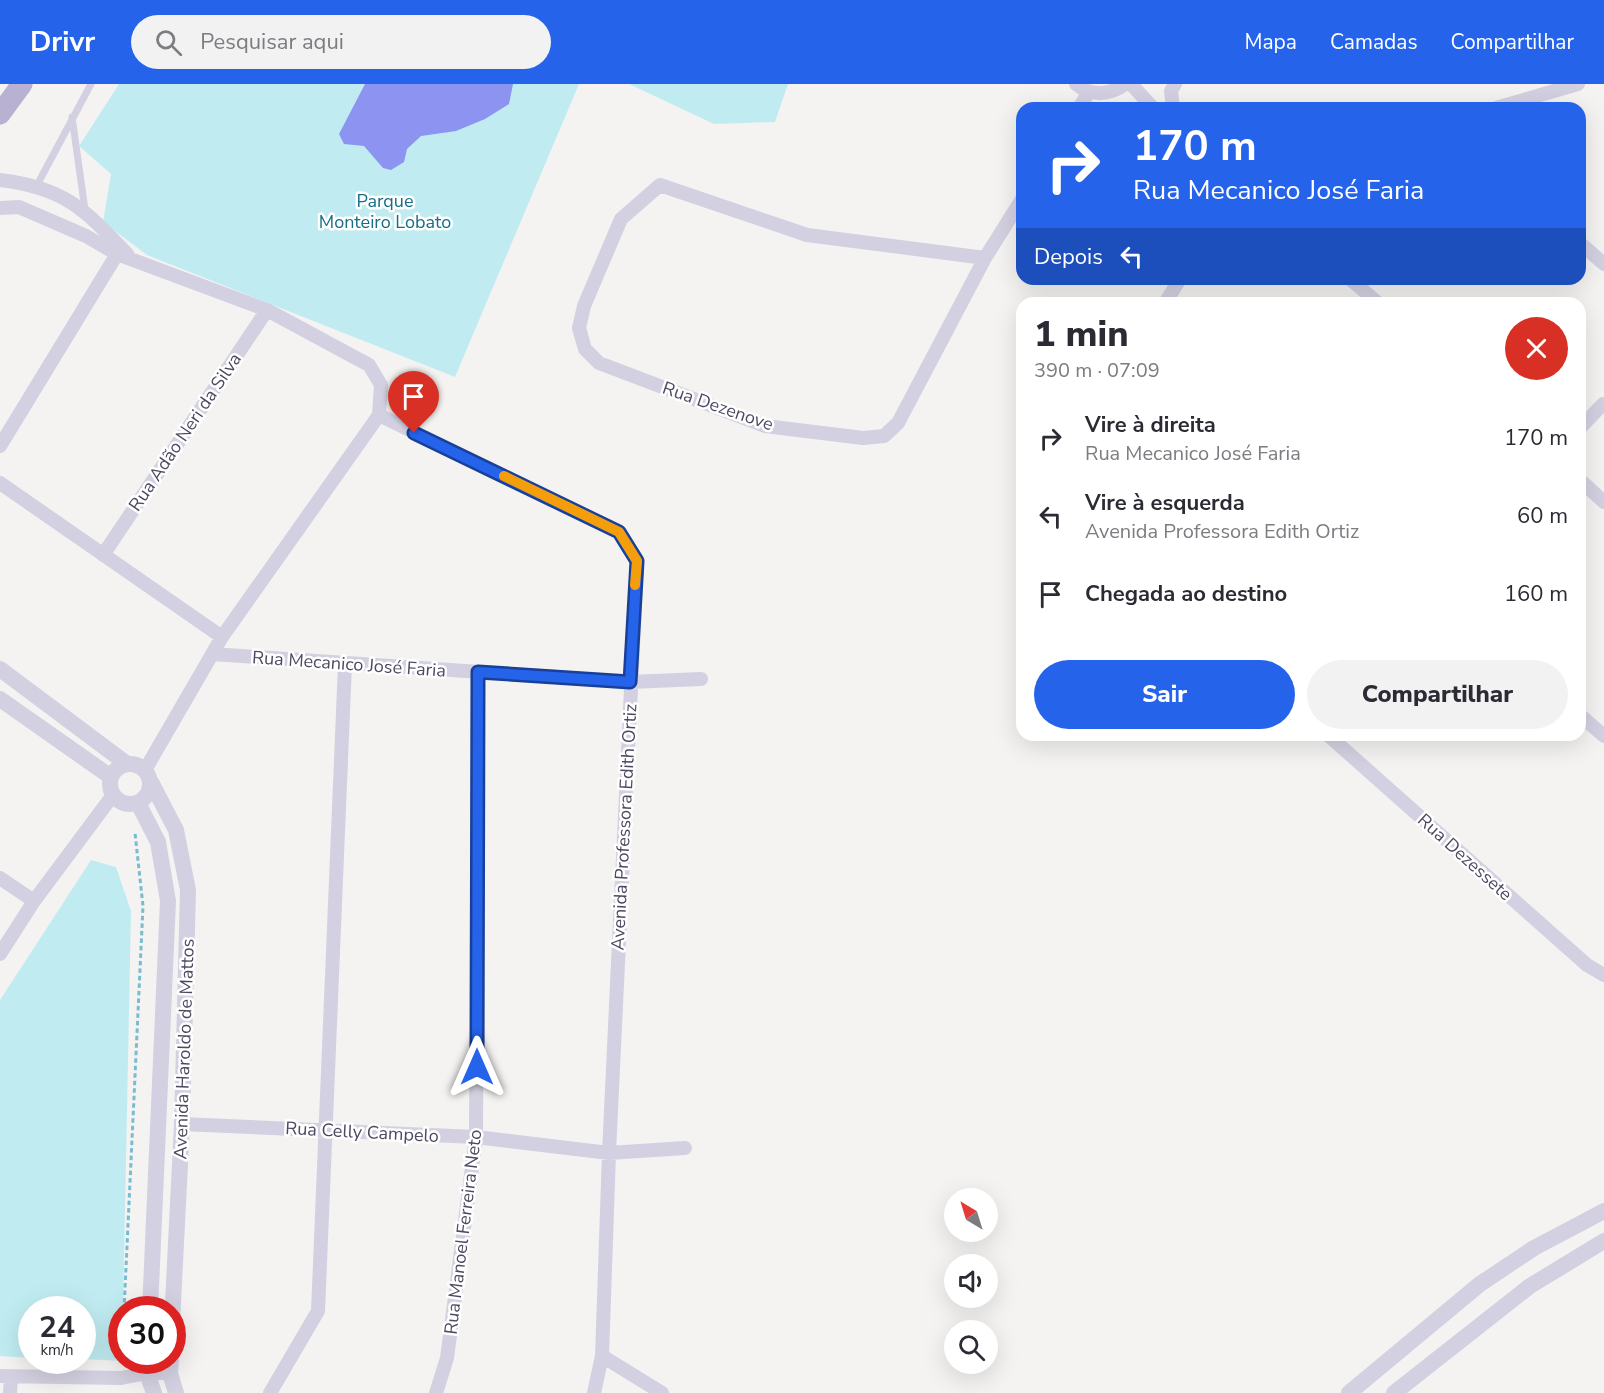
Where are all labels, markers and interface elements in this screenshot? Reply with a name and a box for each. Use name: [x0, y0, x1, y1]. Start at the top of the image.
search box: [131, 15, 551, 69]
text: Drivr: [30, 23, 95, 61]
icon: search: [152, 26, 185, 59]
text: Pesquisar aqui: [200, 27, 344, 57]
text: Mapa: [1245, 28, 1297, 56]
text: Camadas: [1330, 28, 1417, 56]
text: Compartilhar: [1450, 28, 1574, 56]
text: 170 m: [1133, 118, 1257, 175]
icon: right: [1034, 126, 1112, 204]
text: Rua Mecanico José Faria: [1133, 172, 1424, 209]
park label: Parque Monteiro Lobato: [319, 189, 451, 234]
icon: left: [1115, 240, 1148, 273]
text: Depois: [1034, 242, 1103, 272]
text: 1 min: [1034, 310, 1129, 359]
button: close: [1505, 317, 1568, 380]
street label: Rua Adão Neri da Silva: [123, 348, 247, 516]
text: 390 m · 07:09: [1034, 357, 1160, 384]
pin: [388, 371, 439, 433]
street label: Rua Dezenove: [659, 376, 777, 436]
icon: arrive: [397, 380, 430, 413]
text: Vire à direita: [1085, 410, 1216, 440]
icon: right: [1034, 422, 1067, 455]
text: 170 m: [1504, 423, 1568, 453]
text: Rua Mecanico José Faria: [1085, 440, 1301, 467]
text: Vire à esquerda: [1085, 488, 1245, 518]
icon: left: [1034, 500, 1067, 533]
text: 60 m: [1517, 501, 1568, 531]
text: Avenida Professora Edith Ortiz: [1085, 518, 1359, 545]
icon: arrive: [1034, 578, 1067, 611]
text: Chegada ao destino: [1085, 579, 1287, 609]
text: 160 m: [1504, 579, 1568, 609]
street label: Rua Mecanico José Faria: [251, 645, 447, 683]
button: Sair: [1034, 660, 1295, 729]
button: Compartilhar: [1307, 660, 1568, 729]
street label: Avenida Professora Edith Ortiz: [606, 703, 642, 951]
street label: Rua Dezessete: [1413, 808, 1517, 906]
street label: Avenida Haroldo de Mattos: [168, 938, 200, 1160]
position arrow: [445, 1035, 509, 1099]
street label: Rua Celly Campelo: [285, 1116, 439, 1148]
street label: Rua Manoel Ferreira Neto: [439, 1128, 487, 1336]
north arrow: [944, 1188, 998, 1242]
map controls: [944, 1188, 998, 1374]
button: sound: [944, 1254, 998, 1308]
speed limit sign: 30: [108, 1296, 186, 1374]
text: 24: [39, 1307, 75, 1348]
button: search: [944, 1320, 998, 1374]
text: km/h: [40, 1340, 74, 1360]

